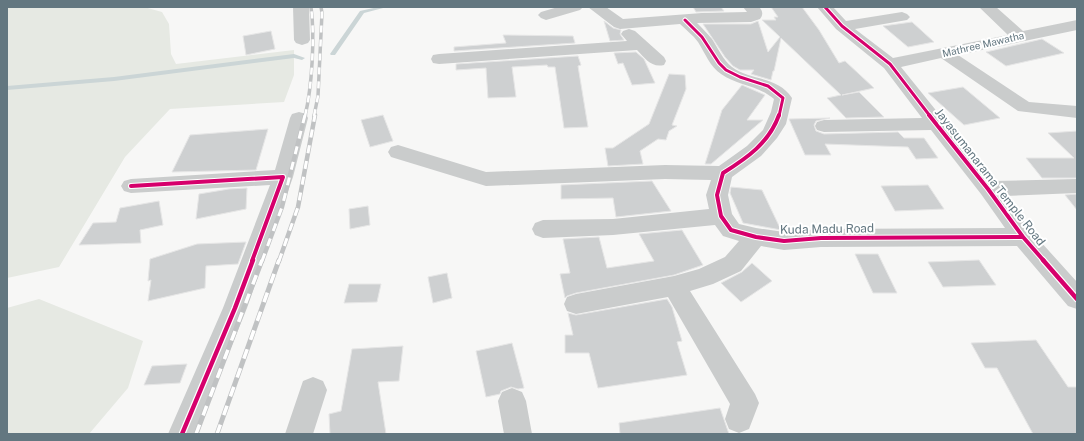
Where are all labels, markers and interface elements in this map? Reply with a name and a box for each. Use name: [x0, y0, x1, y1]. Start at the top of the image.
street label: Mathree Mawatha: [941, 29, 1025, 59]
street label: Jayasumanarama Temple Road: [932, 105, 1048, 249]
street label: Kuda Madu Road: [780, 221, 874, 237]

